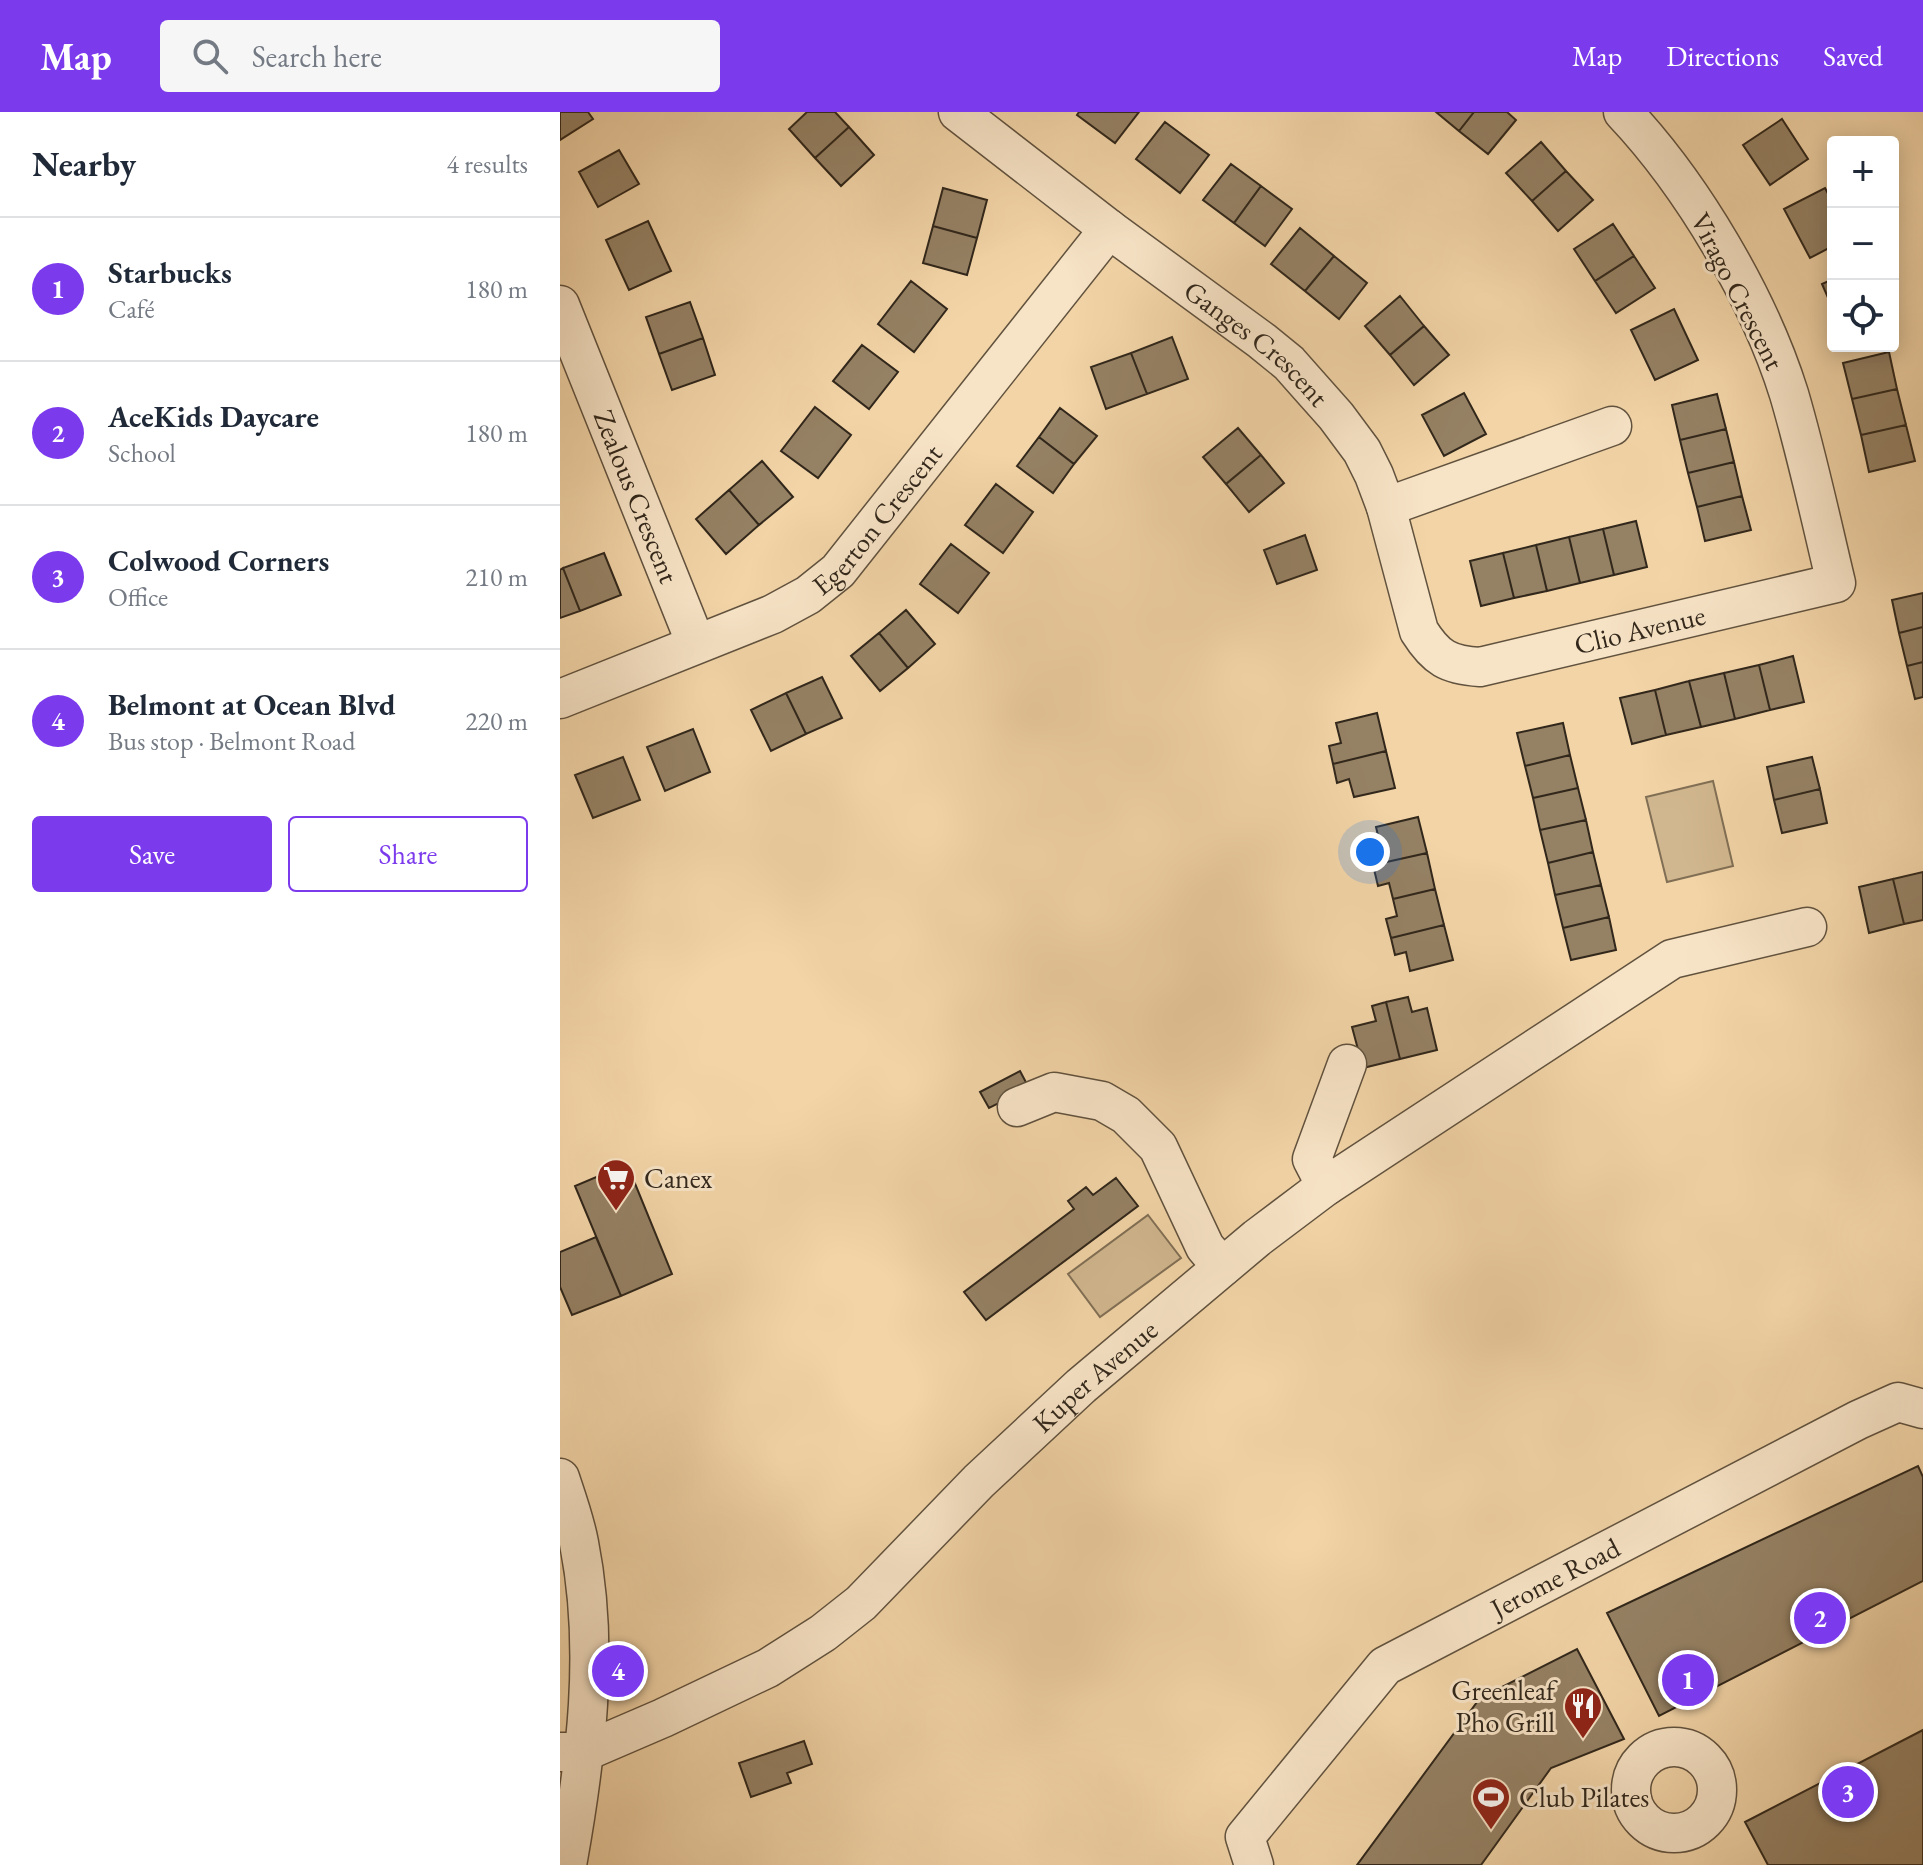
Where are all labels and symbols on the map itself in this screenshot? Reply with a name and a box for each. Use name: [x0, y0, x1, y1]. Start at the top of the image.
street label: Virago Crescent: [1683, 206, 1793, 376]
street label: Ganges Crescent: [1177, 272, 1337, 414]
street label: Zealous Crescent: [586, 404, 688, 588]
street label: Egerton Crescent: [804, 436, 950, 603]
street label: Clio Avenue: [1571, 596, 1709, 662]
your location: [1350, 832, 1390, 872]
supermarket icon: Canex: [595, 1157, 637, 1212]
place label: Canex: [644, 1160, 712, 1196]
street label: Kuper Avenue: [1025, 1311, 1165, 1440]
street label: Jerome Road: [1483, 1529, 1626, 1627]
pin: 2: [1794, 1588, 1846, 1648]
pin: 4: [592, 1641, 644, 1701]
pin: 1: [1662, 1650, 1714, 1710]
place label: Greenleaf Pho Grill: [1451, 1672, 1558, 1740]
restaurant icon: Greenleaf Pho Grill: [1562, 1685, 1604, 1740]
pin: 3: [1822, 1762, 1874, 1822]
sports icon: Club Pilates: [1470, 1776, 1512, 1831]
place label: Club Pilates: [1519, 1779, 1649, 1815]

